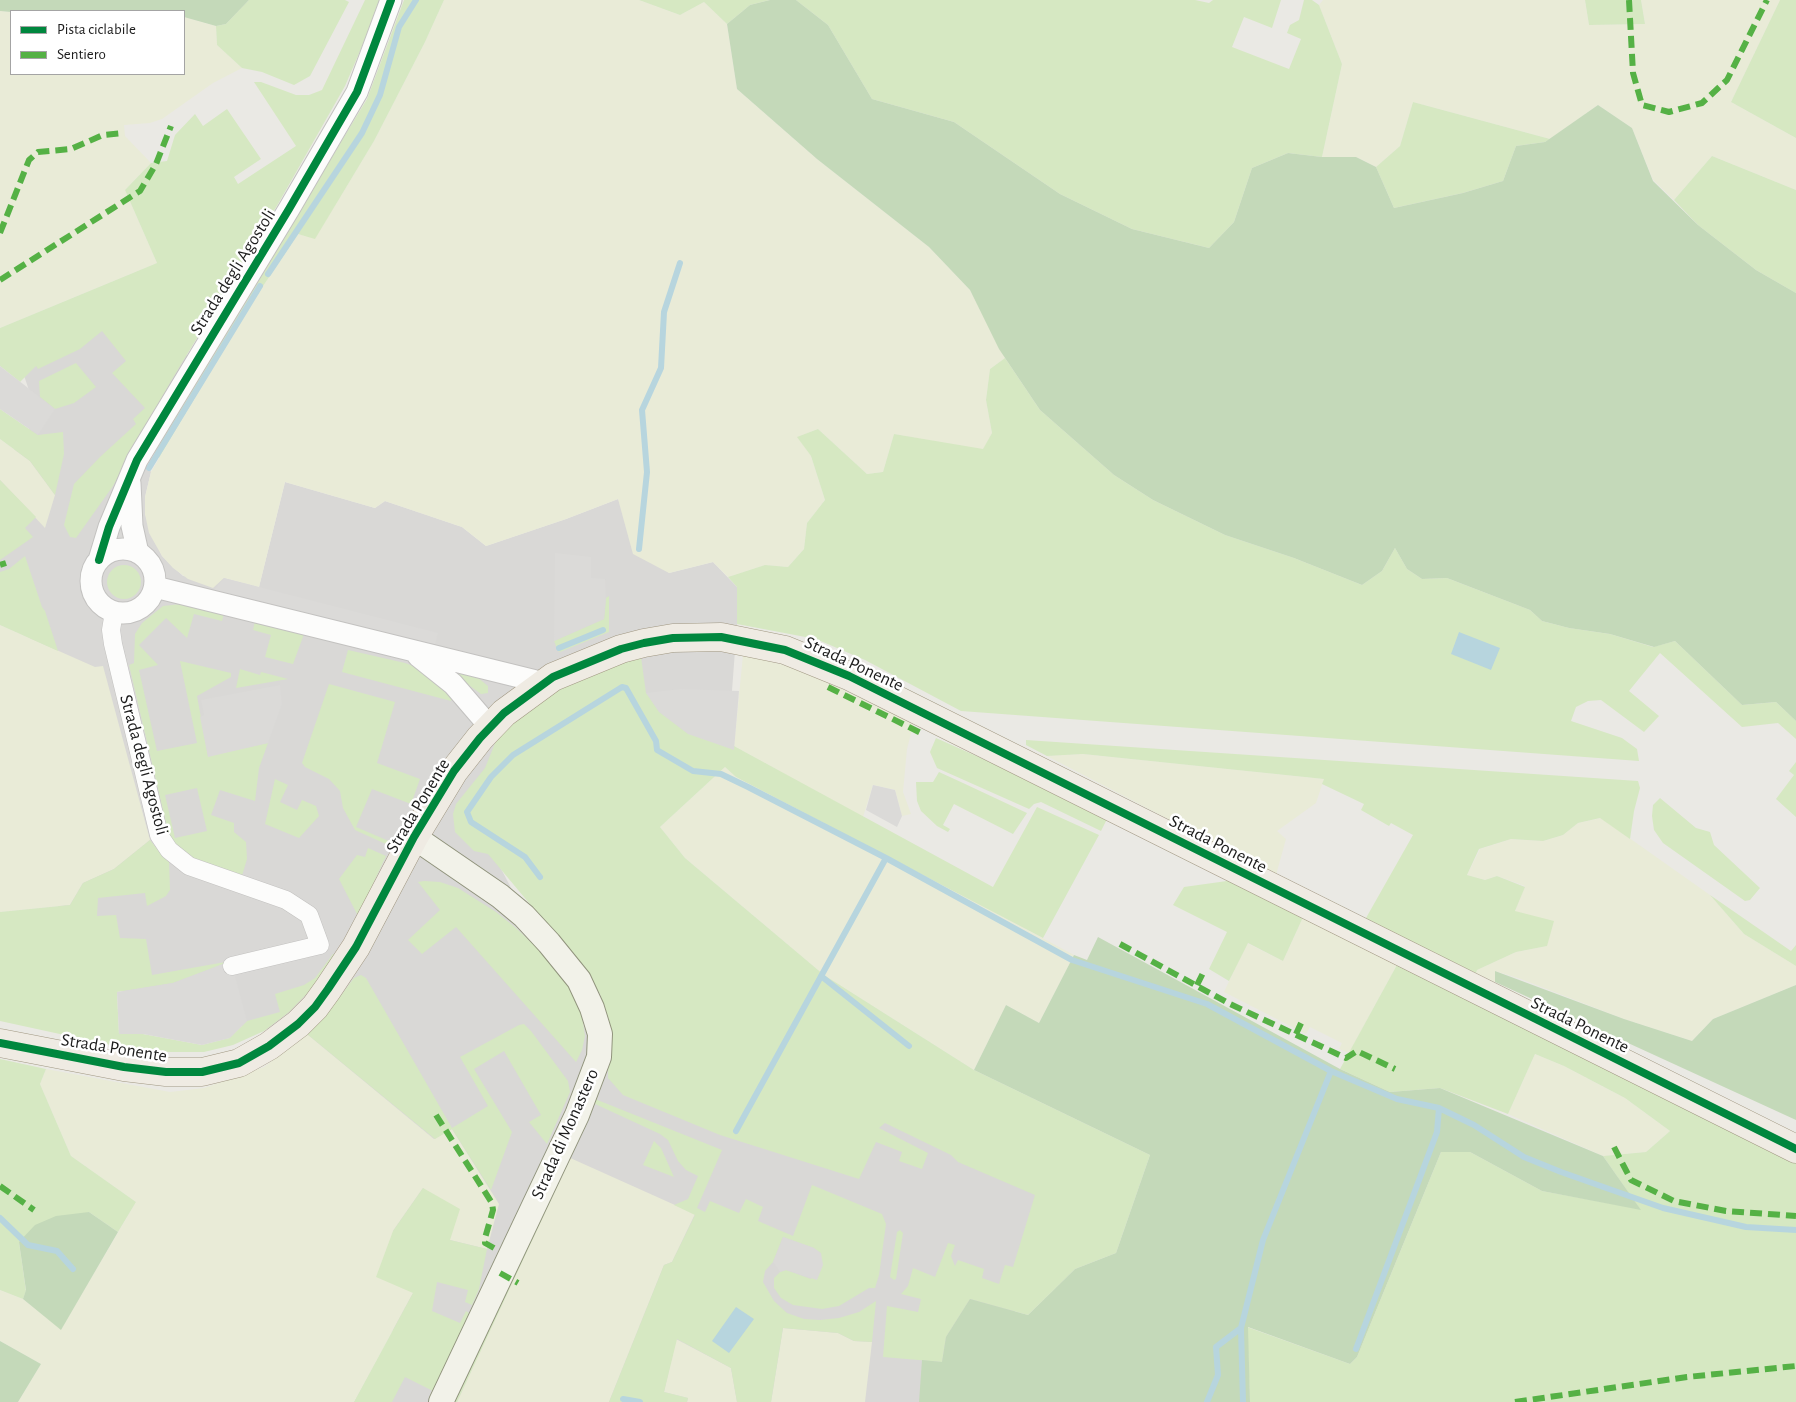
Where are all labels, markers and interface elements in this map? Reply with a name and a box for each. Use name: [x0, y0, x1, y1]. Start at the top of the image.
legend: [10, 10, 185, 75]
text: Pista ciclabile: [57, 22, 136, 37]
text: Sentiero: [57, 47, 106, 62]
street label: Strada degli Agostoli: [186, 205, 280, 339]
street label: Strada Ponente: [801, 632, 907, 696]
street label: Strada degli Agostoli: [115, 692, 173, 838]
street label: Strada Ponente: [381, 755, 455, 857]
street label: Strada Ponente: [1166, 810, 1270, 878]
street label: Strada Ponente: [1527, 992, 1633, 1058]
street label: Strada Ponente: [60, 1029, 168, 1067]
street label: Strada di Monastero: [527, 1065, 603, 1203]

